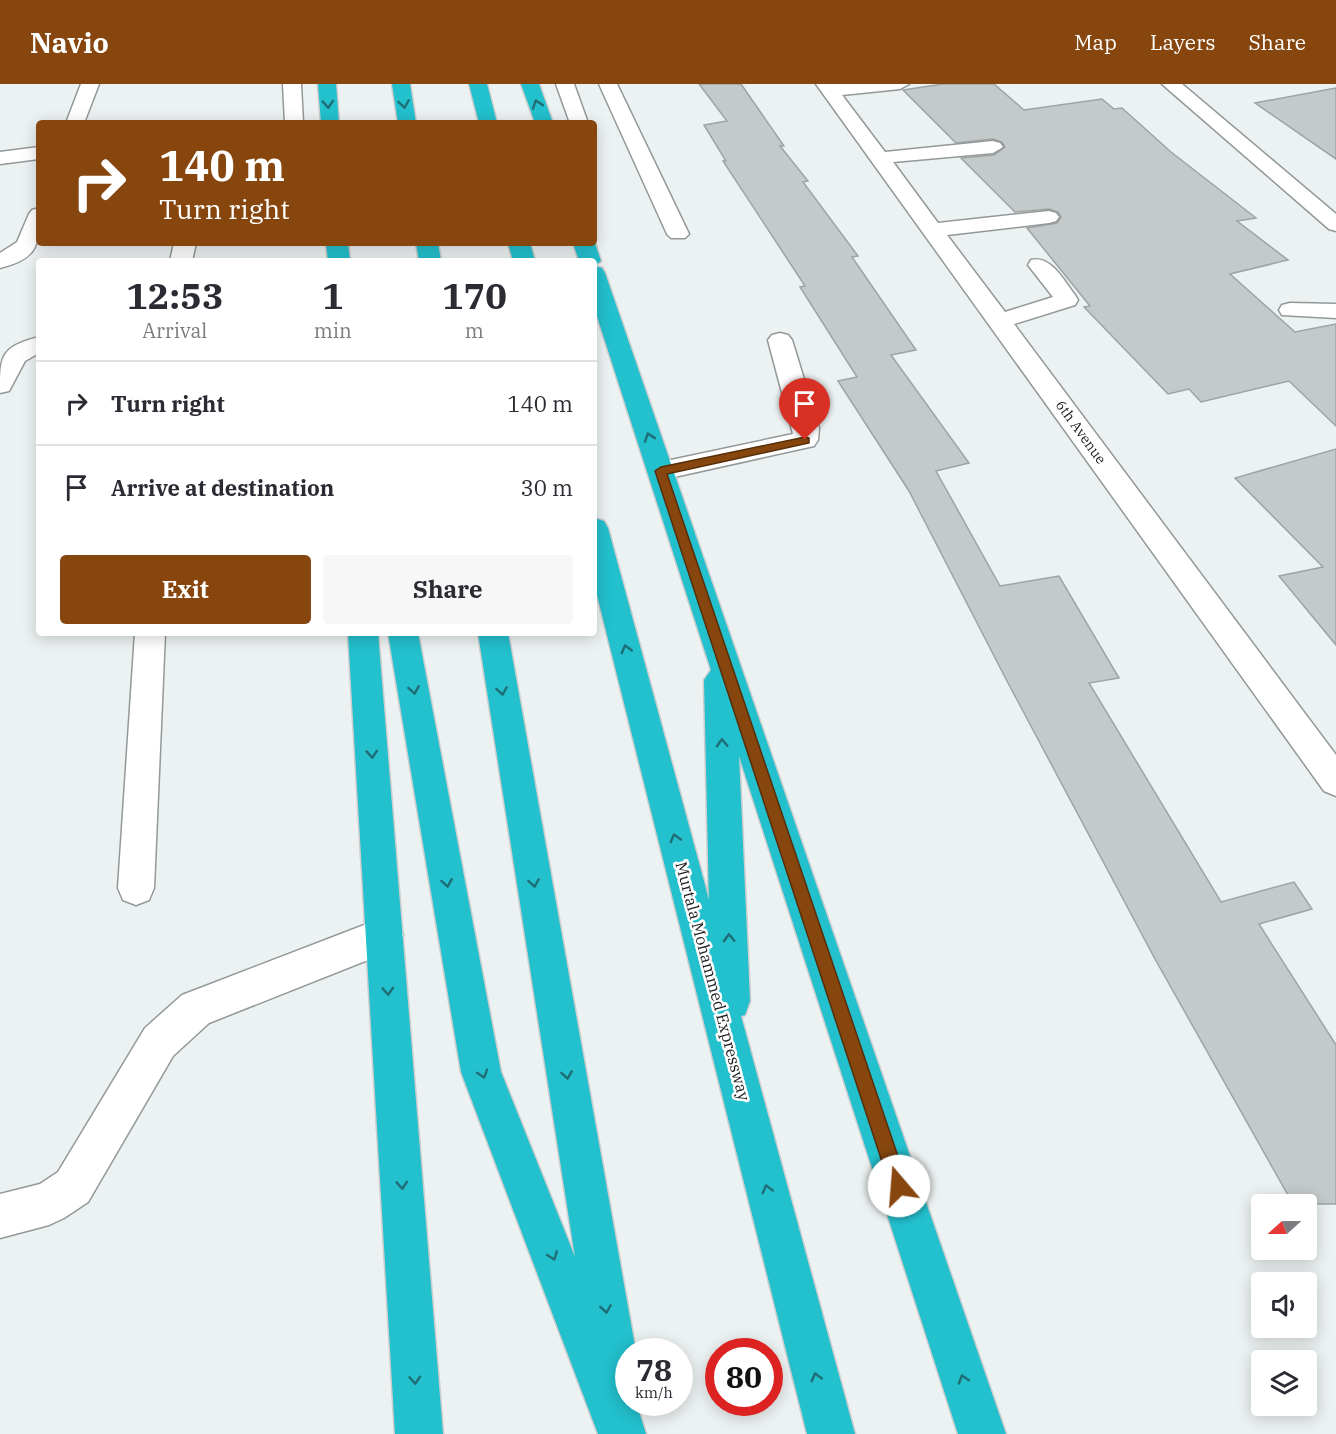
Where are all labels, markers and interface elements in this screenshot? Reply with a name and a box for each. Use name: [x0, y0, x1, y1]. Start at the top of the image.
text: Navio: [30, 24, 109, 61]
text: Map: [1074, 28, 1117, 56]
text: Layers: [1150, 28, 1216, 56]
text: Share: [1249, 28, 1306, 56]
one-way arrow: [397, 98, 410, 108]
one-way arrow: [322, 99, 335, 108]
one-way arrow: [532, 99, 544, 109]
text: 140 m: [159, 138, 285, 193]
icon: right: [60, 144, 138, 222]
text: Turn right: [159, 191, 290, 226]
text: 12:53: [126, 272, 223, 319]
text: 1: [322, 272, 344, 319]
text: 170: [442, 272, 507, 319]
text: Arrival: [142, 317, 207, 344]
text: min: [314, 317, 352, 344]
text: m: [465, 317, 484, 344]
pin: [779, 378, 830, 440]
icon: right: [60, 387, 93, 420]
icon: arrive: [788, 387, 821, 420]
text: Turn right: [111, 389, 225, 418]
text: 140 m: [507, 389, 573, 418]
street label: 6th Avenue: [1052, 397, 1110, 467]
one-way arrow: [644, 432, 656, 443]
icon: arrive: [60, 471, 93, 504]
text: Arrive at destination: [111, 473, 334, 502]
text: 30 m: [521, 473, 573, 502]
button: Exit: [60, 555, 311, 624]
button: Share: [323, 555, 573, 624]
one-way arrow: [620, 644, 633, 654]
one-way arrow: [407, 685, 420, 695]
one-way arrow: [496, 686, 508, 695]
one-way arrow: [716, 739, 729, 748]
one-way arrow: [365, 750, 378, 759]
one-way arrow: [670, 833, 682, 843]
street label: Murtala Mohammed Expressway: [671, 859, 755, 1103]
one-way arrow: [440, 877, 453, 887]
one-way arrow: [528, 878, 540, 888]
one-way arrow: [723, 934, 735, 943]
one-way arrow: [382, 986, 395, 995]
one-way arrow: [476, 1068, 488, 1079]
one-way arrow: [560, 1071, 572, 1080]
position arrow: [867, 1154, 931, 1218]
one-way arrow: [395, 1181, 408, 1190]
one-way arrow: [762, 1184, 774, 1195]
north arrow: [1251, 1194, 1317, 1260]
map controls: [1251, 1194, 1317, 1416]
one-way arrow: [546, 1250, 558, 1261]
button: sound: [1251, 1272, 1317, 1338]
one-way arrow: [599, 1304, 611, 1314]
speed limit sign: 80: [705, 1338, 783, 1416]
text: 78: [636, 1350, 672, 1389]
button: layers: [1251, 1350, 1317, 1416]
one-way arrow: [811, 1373, 824, 1383]
one-way arrow: [958, 1374, 971, 1384]
one-way arrow: [409, 1375, 422, 1384]
text: km/h: [635, 1383, 673, 1402]

